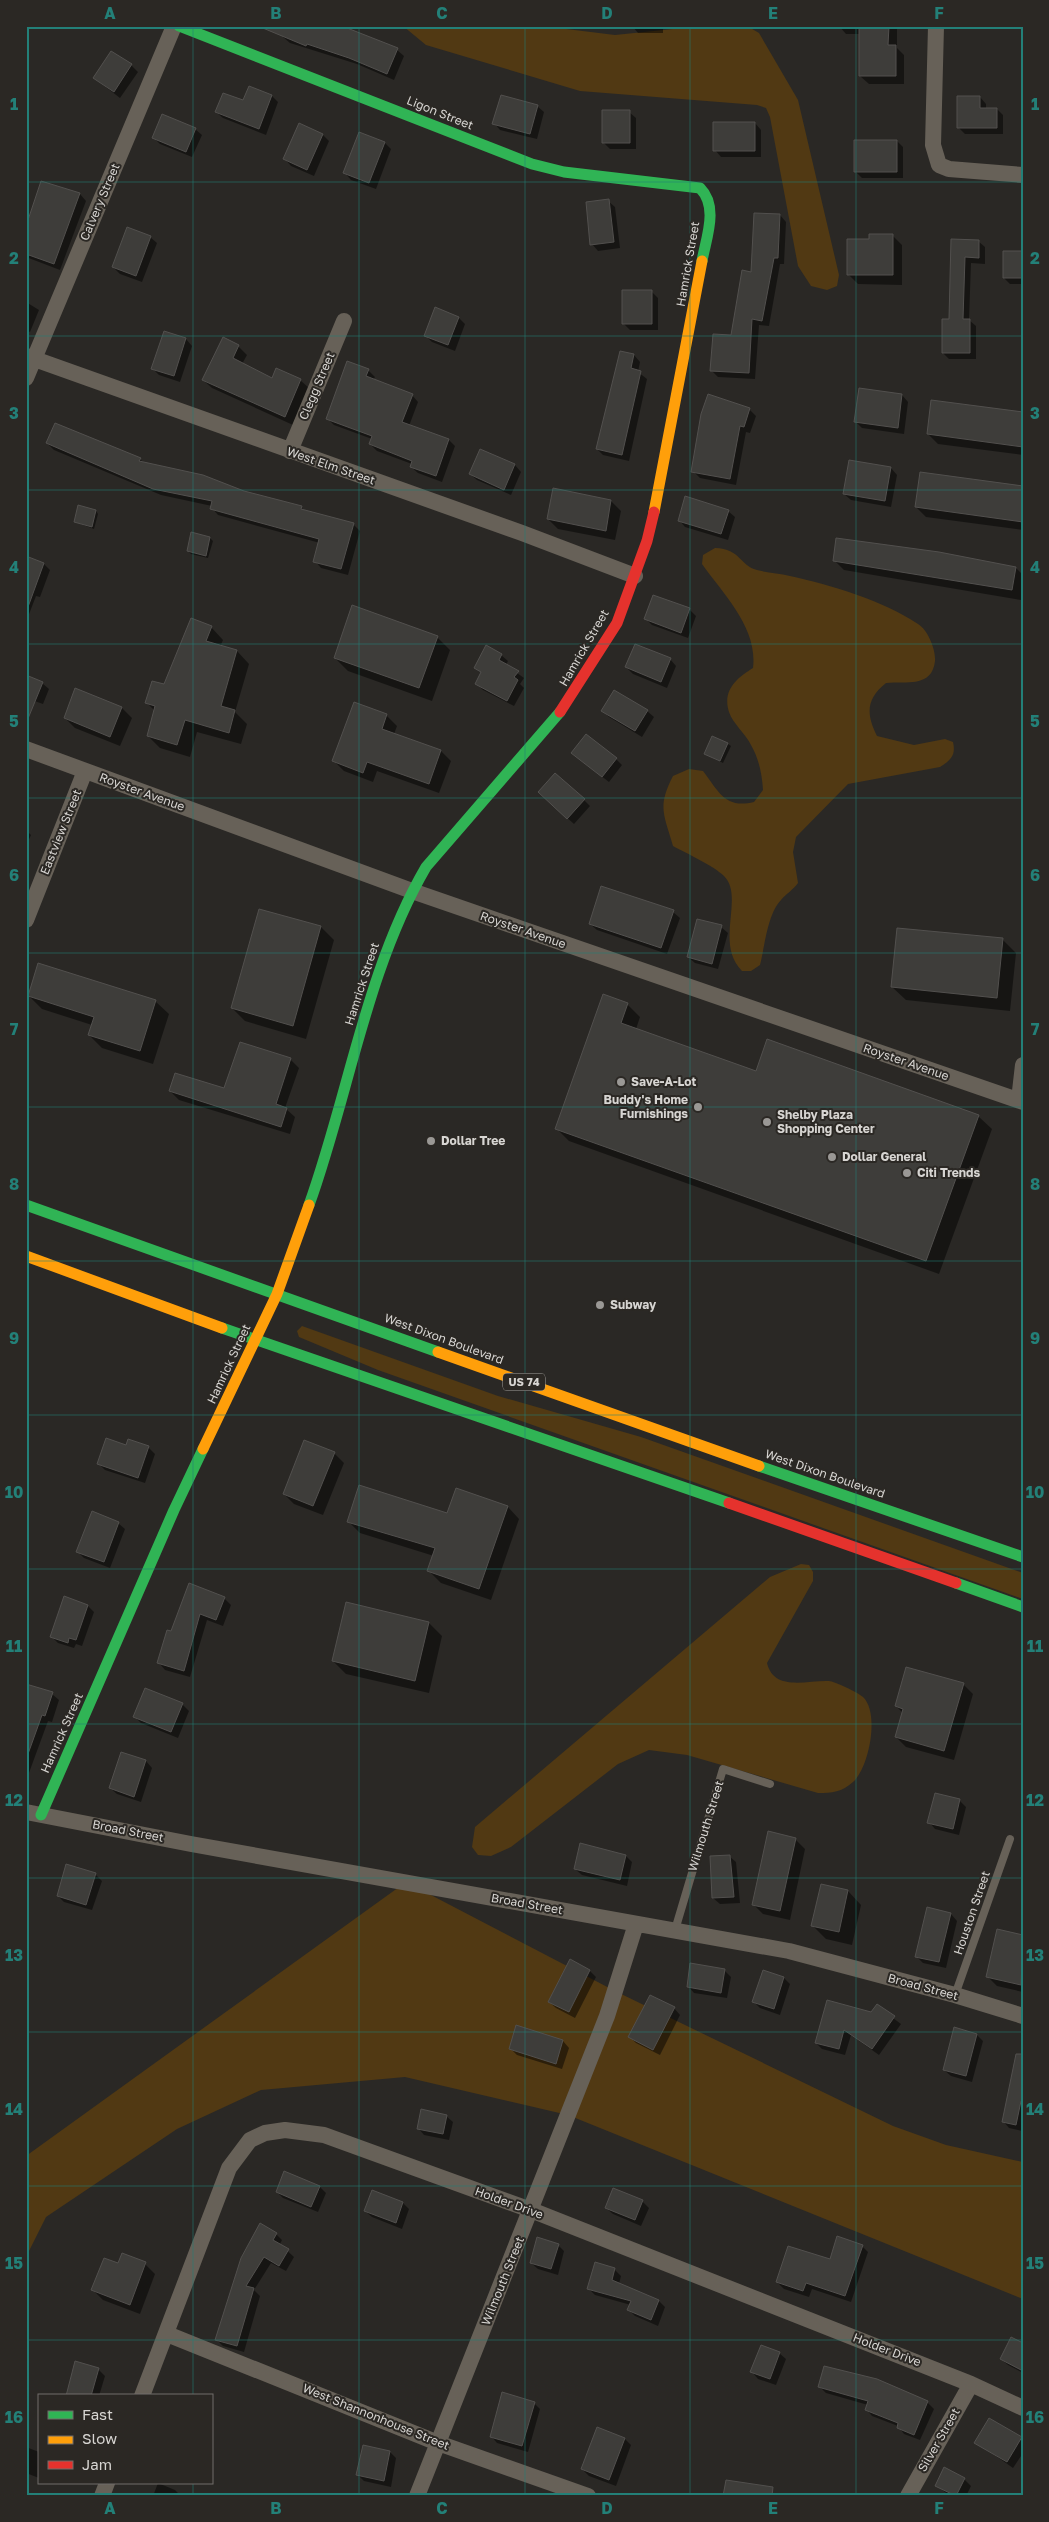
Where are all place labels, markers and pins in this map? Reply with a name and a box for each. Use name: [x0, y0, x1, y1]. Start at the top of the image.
place label: Save-A-Lot: [631, 1074, 696, 1089]
marker: Save-A-Lot: [615, 1076, 627, 1088]
place label: Buddy's Home Furnishings: [604, 1092, 688, 1121]
marker: Buddy's Home Furnishings: [692, 1101, 704, 1113]
place label: Shelby Plaza Shopping Center: [777, 1107, 875, 1136]
marker: Shelby Plaza Shopping Center: [761, 1116, 773, 1128]
place label: Dollar Tree: [441, 1133, 505, 1148]
marker: Dollar Tree: [425, 1135, 437, 1147]
place label: Dollar General: [842, 1149, 926, 1164]
marker: Dollar General: [826, 1151, 838, 1163]
place label: Citi Trends: [917, 1165, 980, 1180]
marker: Citi Trends: [901, 1167, 913, 1179]
place label: Subway: [610, 1297, 657, 1312]
marker: Subway: [594, 1299, 606, 1311]

